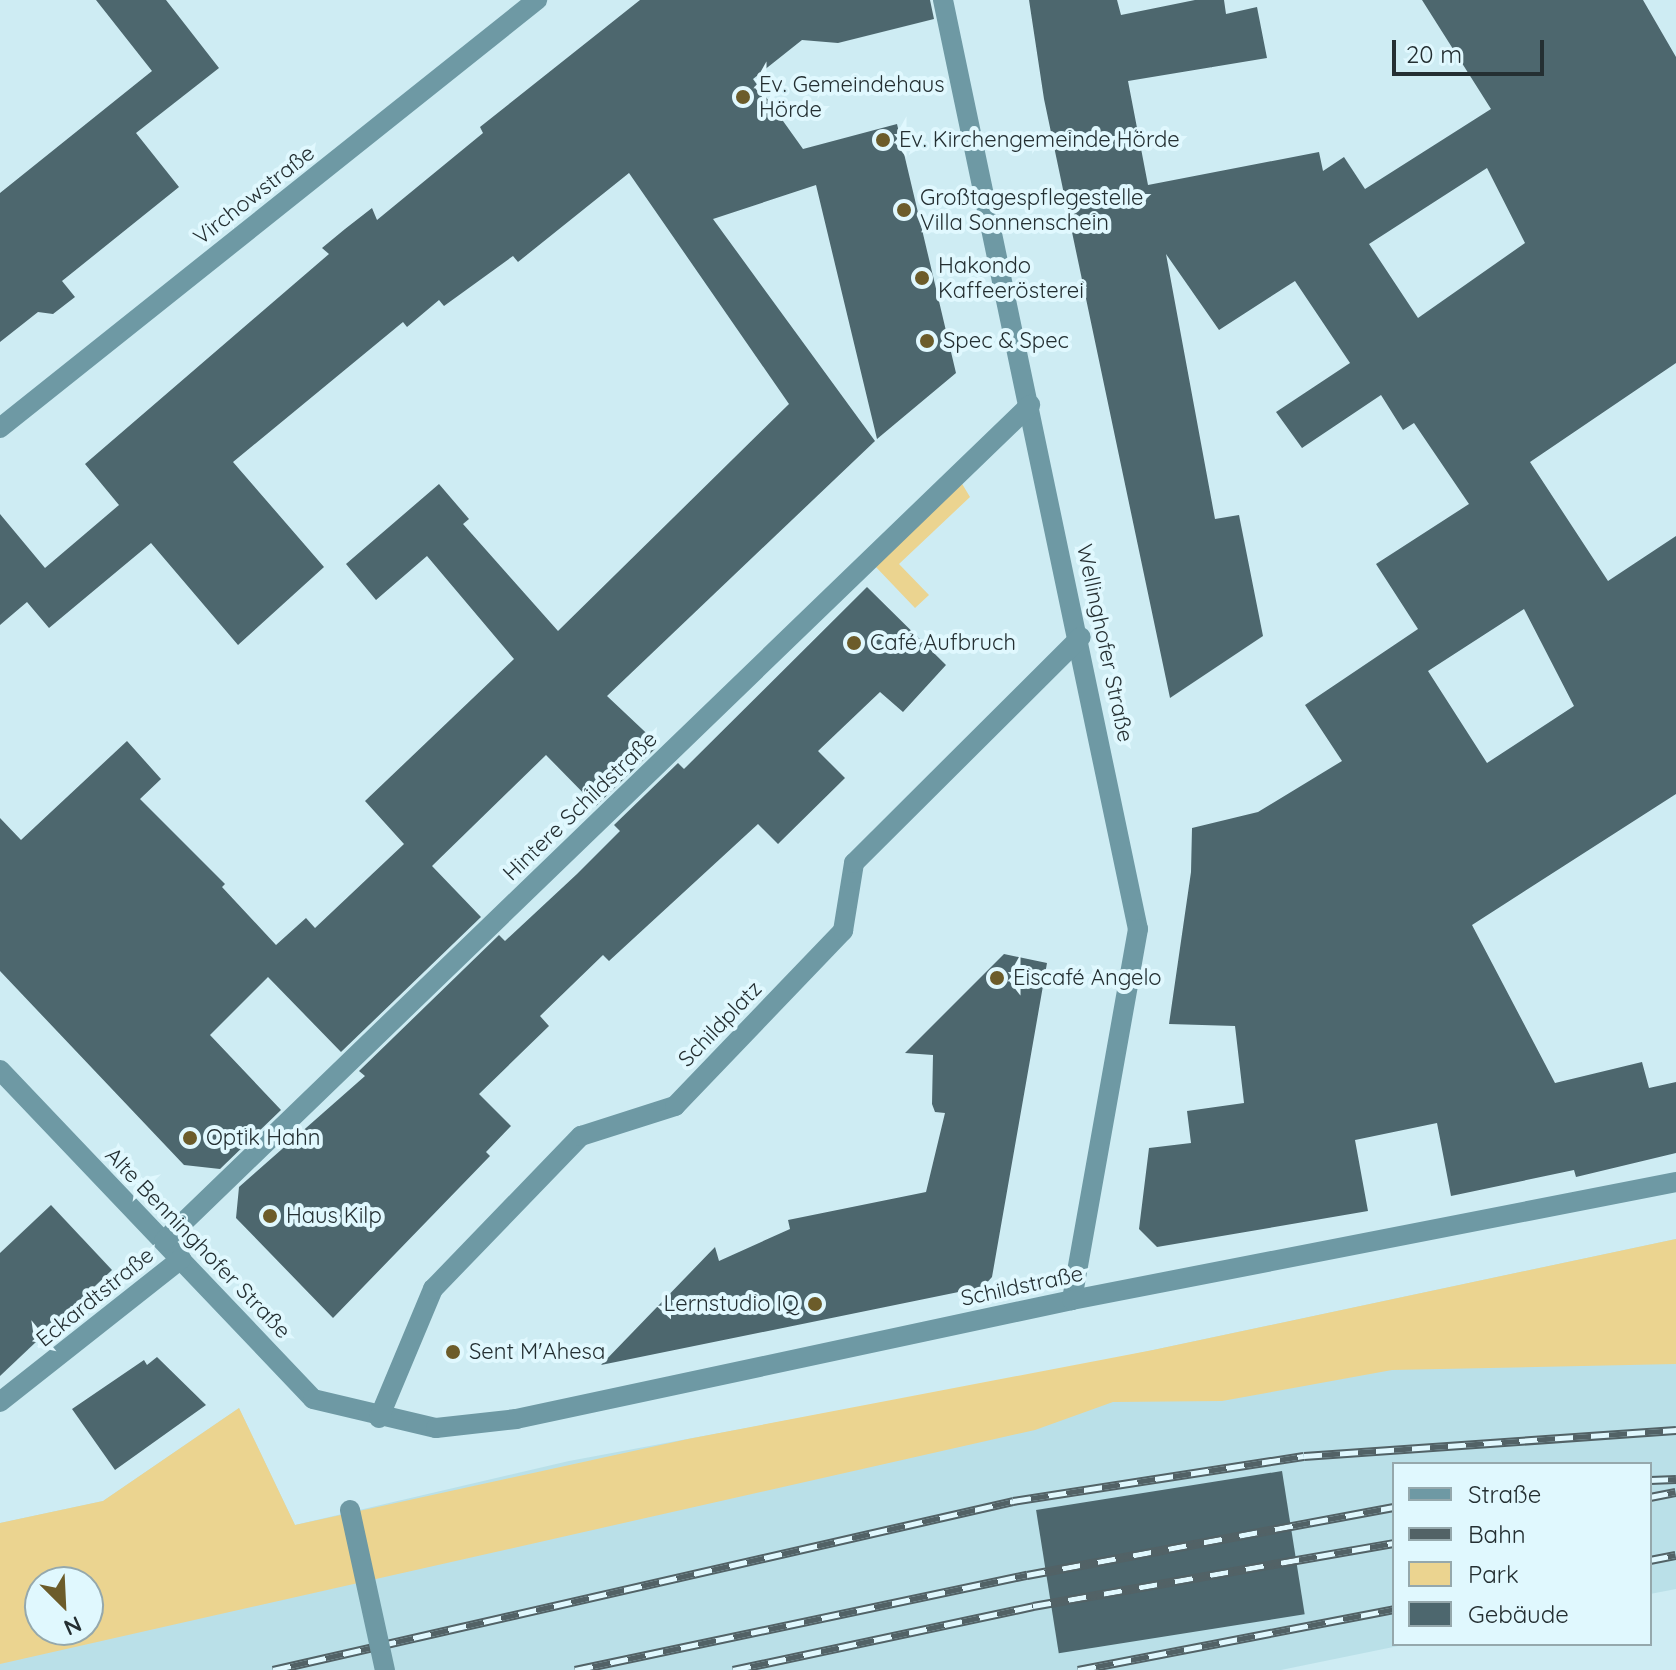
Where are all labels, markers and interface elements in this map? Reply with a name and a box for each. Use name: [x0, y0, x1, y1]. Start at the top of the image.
scale bar: [1396, 24, 1548, 74]
text: 20 m: [1406, 39, 1462, 69]
place label: Ev. Gemeindehaus Hörde: [759, 71, 945, 122]
marker: Ev. Gemeindehaus Hörde: [734, 88, 752, 106]
place label: Ev. Kirchengemeinde Hörde: [899, 127, 1180, 153]
marker: Ev. Kirchengemeinde Hörde: [874, 131, 892, 149]
street label: Virchowstraße: [188, 140, 320, 250]
place label: Großtagespflegestelle Villa Sonnenschein: [920, 184, 1143, 236]
marker: Großtagespflegestelle Villa Sonnenschein: [895, 201, 913, 219]
place label: Hakondo Kaffeerösterei: [938, 252, 1084, 304]
marker: Hakondo Kaffeerösterei: [913, 269, 931, 287]
place label: Spec & Spec: [943, 328, 1069, 354]
marker: Spec & Spec: [918, 332, 936, 350]
street label: Wellinghofer Straße: [1071, 542, 1139, 744]
place label: Café Aufbruch: [870, 630, 1016, 656]
marker: Café Aufbruch: [845, 634, 863, 652]
street label: Hintere Schildstraße: [498, 726, 662, 886]
place label: Eiscafé Angelo: [1013, 965, 1162, 991]
marker: Eiscafé Angelo: [988, 969, 1006, 987]
street label: Schildplatz: [673, 976, 767, 1072]
place label: Optik Hahn: [206, 1125, 321, 1151]
marker: Optik Hahn: [181, 1129, 199, 1147]
street label: Alte Benninghofer Straße: [100, 1142, 296, 1344]
place label: Haus Kilp: [286, 1203, 382, 1229]
marker: Haus Kilp: [261, 1207, 279, 1225]
street label: Eckardtstraße: [31, 1242, 159, 1352]
street label: Schildstraße: [959, 1260, 1085, 1312]
place label: Lernstudio IQ: [664, 1291, 799, 1317]
marker: Lernstudio IQ: [806, 1295, 824, 1313]
place label: Sent M'Ahesa: [469, 1339, 605, 1365]
marker: Sent M'Ahesa: [444, 1343, 462, 1361]
legend: [1392, 1462, 1652, 1646]
text: Straße: [1468, 1479, 1541, 1509]
text: Bahn: [1468, 1519, 1526, 1549]
text: Park: [1468, 1559, 1519, 1589]
north arrow: [24, 1566, 104, 1646]
text: Gebäude: [1468, 1599, 1569, 1629]
text: N: [60, 1610, 86, 1642]

